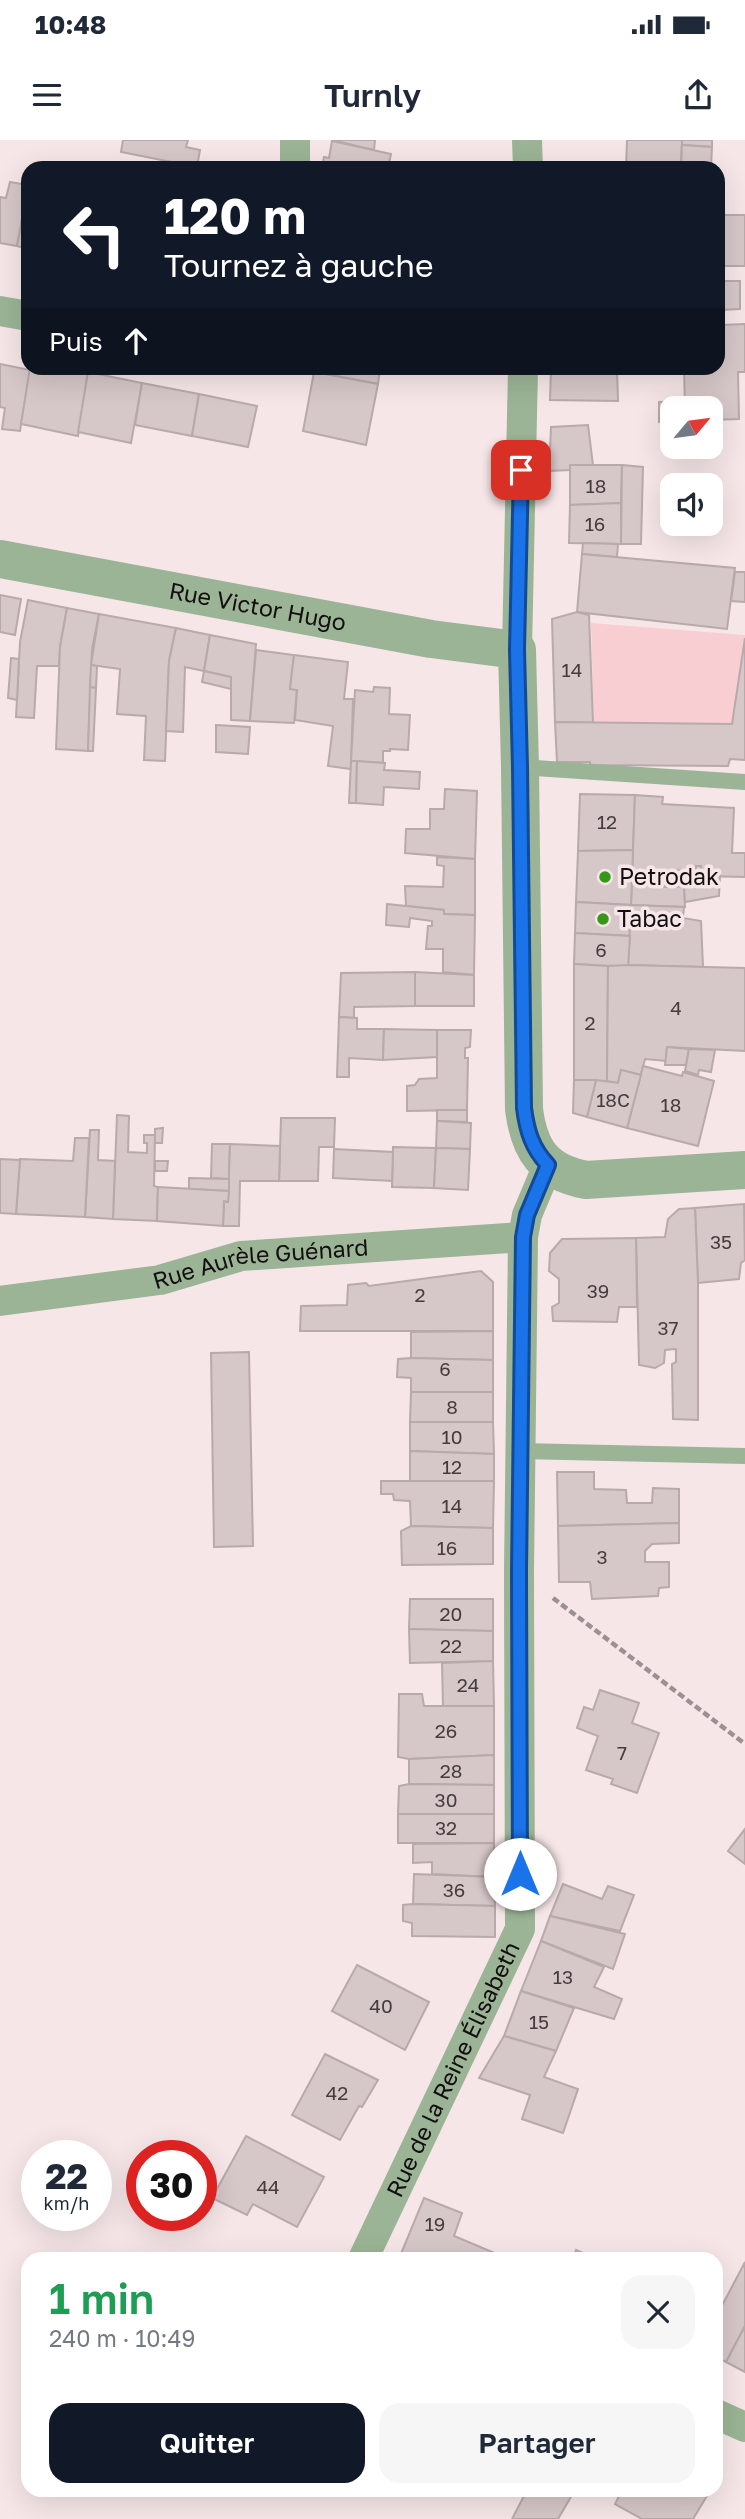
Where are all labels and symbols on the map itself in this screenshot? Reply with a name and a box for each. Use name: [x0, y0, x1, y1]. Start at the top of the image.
north arrow: [660, 396, 723, 458]
pin: [491, 440, 551, 500]
house number: 18: [586, 474, 606, 497]
house number: 16: [585, 512, 605, 535]
street label: Rue Victor Hugo: [167, 576, 349, 636]
house number: 14: [562, 658, 582, 681]
house number: 12: [597, 810, 617, 833]
place label: Petrodak: [619, 862, 719, 890]
marker: Petrodak: [597, 869, 613, 885]
place label: Tabac: [617, 904, 682, 932]
marker: Tabac: [595, 911, 611, 927]
house number: 6: [595, 938, 607, 961]
house number: 4: [670, 996, 682, 1019]
house number: 2: [584, 1011, 596, 1034]
house number: 18C: [596, 1088, 630, 1111]
house number: 18: [661, 1093, 681, 1116]
house number: 35: [710, 1230, 732, 1253]
street label: Rue Aurèle Guénard: [149, 1232, 369, 1294]
house number: 39: [587, 1279, 609, 1302]
house number: 2: [414, 1283, 426, 1306]
house number: 37: [657, 1316, 679, 1339]
house number: 6: [439, 1357, 451, 1380]
house number: 8: [446, 1395, 458, 1418]
house number: 10: [442, 1425, 463, 1448]
house number: 12: [442, 1455, 462, 1478]
house number: 14: [442, 1494, 462, 1517]
house number: 16: [437, 1536, 457, 1559]
house number: 3: [596, 1545, 608, 1568]
house number: 20: [440, 1602, 462, 1625]
house number: 22: [440, 1634, 462, 1657]
house number: 24: [457, 1673, 479, 1696]
house number: 26: [435, 1719, 457, 1742]
house number: 7: [617, 1741, 627, 1764]
house number: 28: [440, 1759, 462, 1782]
house number: 30: [435, 1788, 457, 1811]
house number: 32: [435, 1816, 457, 1839]
position arrow: [483, 1837, 557, 1911]
house number: 36: [443, 1878, 465, 1901]
street label: Rue de la Reine Élisabeth: [380, 1937, 525, 2201]
house number: 13: [553, 1965, 573, 1988]
house number: 40: [369, 1994, 393, 2017]
house number: 15: [529, 2010, 549, 2033]
house number: 42: [326, 2081, 348, 2104]
speed limit sign: 30: [126, 2140, 217, 2231]
house number: 44: [256, 2175, 280, 2198]
house number: 19: [425, 2212, 445, 2235]

